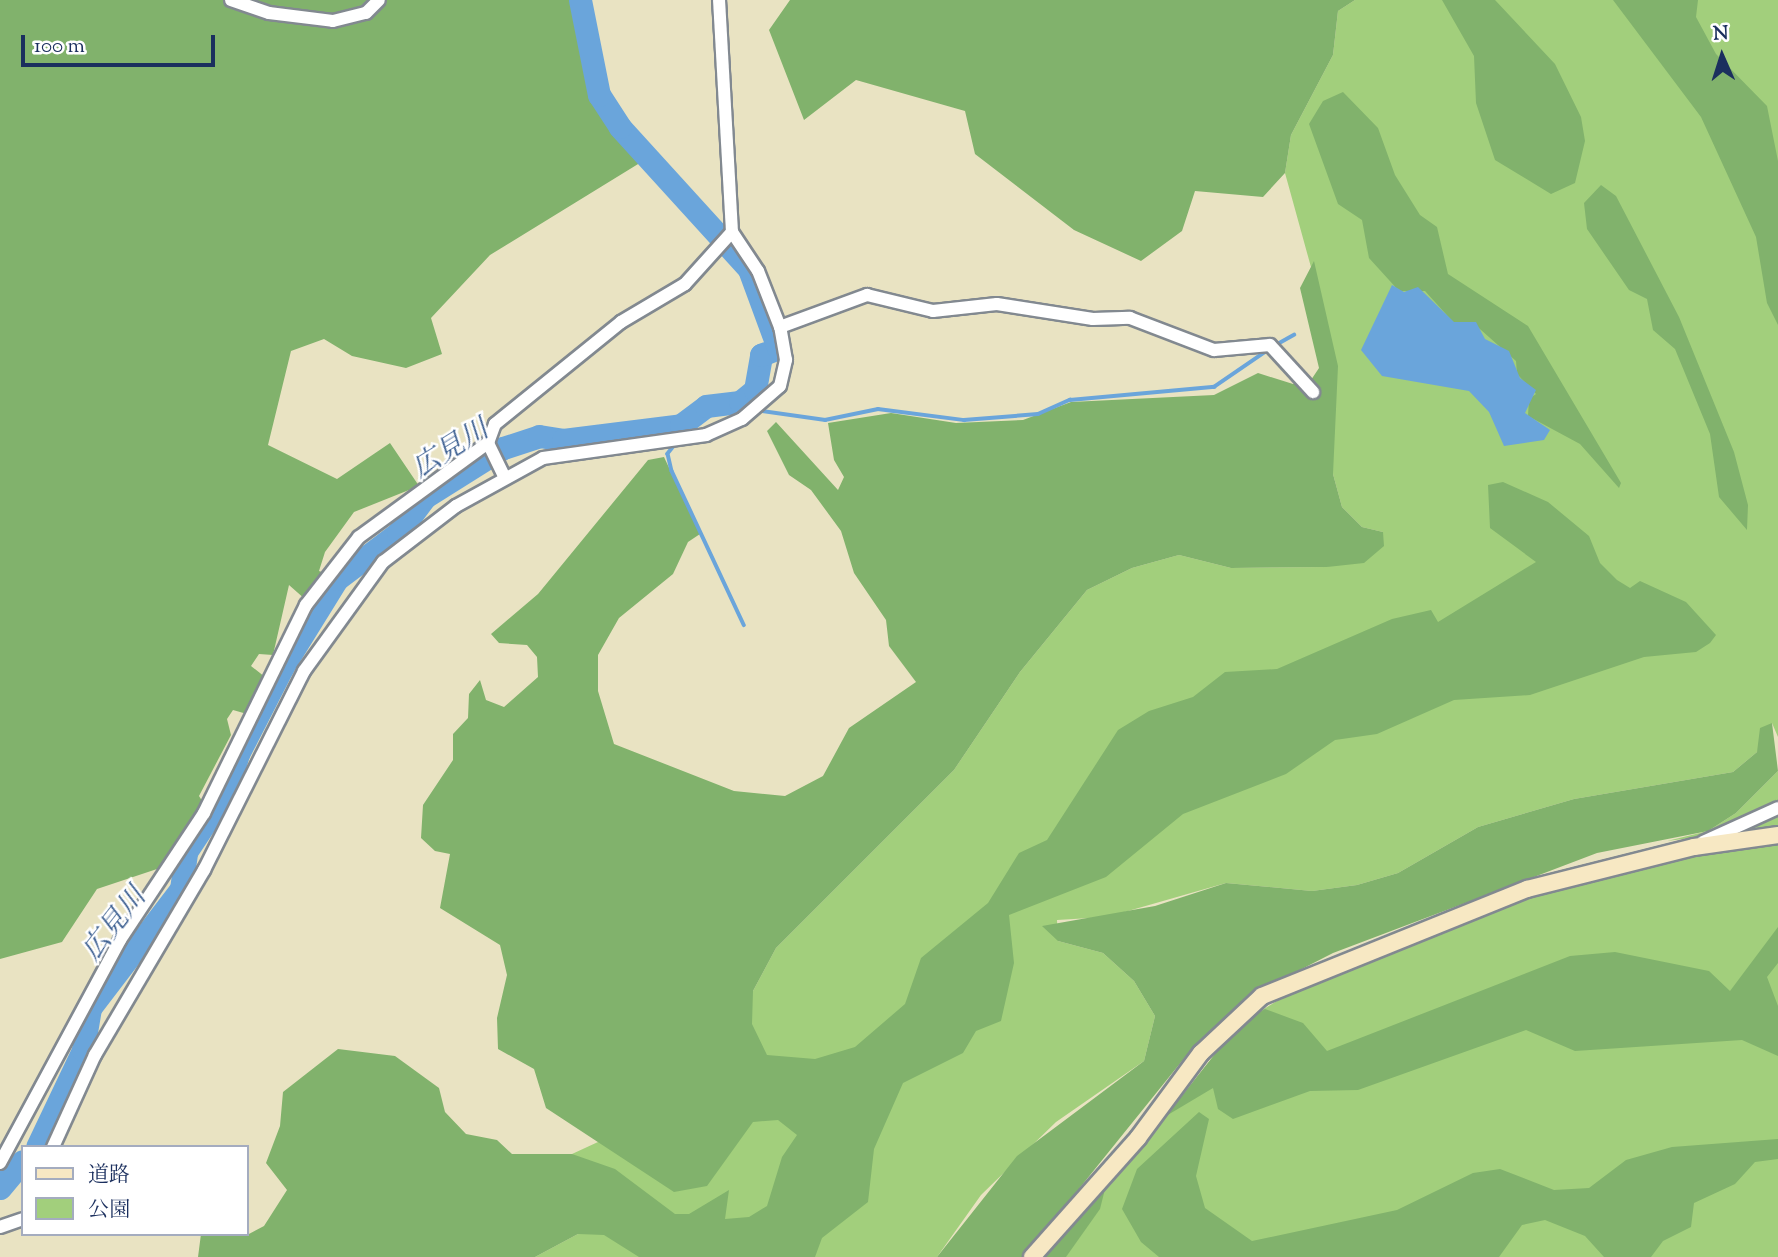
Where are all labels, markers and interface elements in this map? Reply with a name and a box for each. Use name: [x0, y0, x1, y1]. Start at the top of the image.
scale bar: [24, 21, 219, 65]
north arrow: [1687, 21, 1757, 91]
text: N: [1713, 21, 1729, 48]
text: 100 m: [34, 32, 85, 62]
water label: 広見川: [406, 413, 496, 487]
water label: 広見川: [76, 882, 154, 968]
legend: [21, 1145, 248, 1236]
text: 道路: [88, 1161, 130, 1191]
text: 公園: [88, 1196, 130, 1226]

